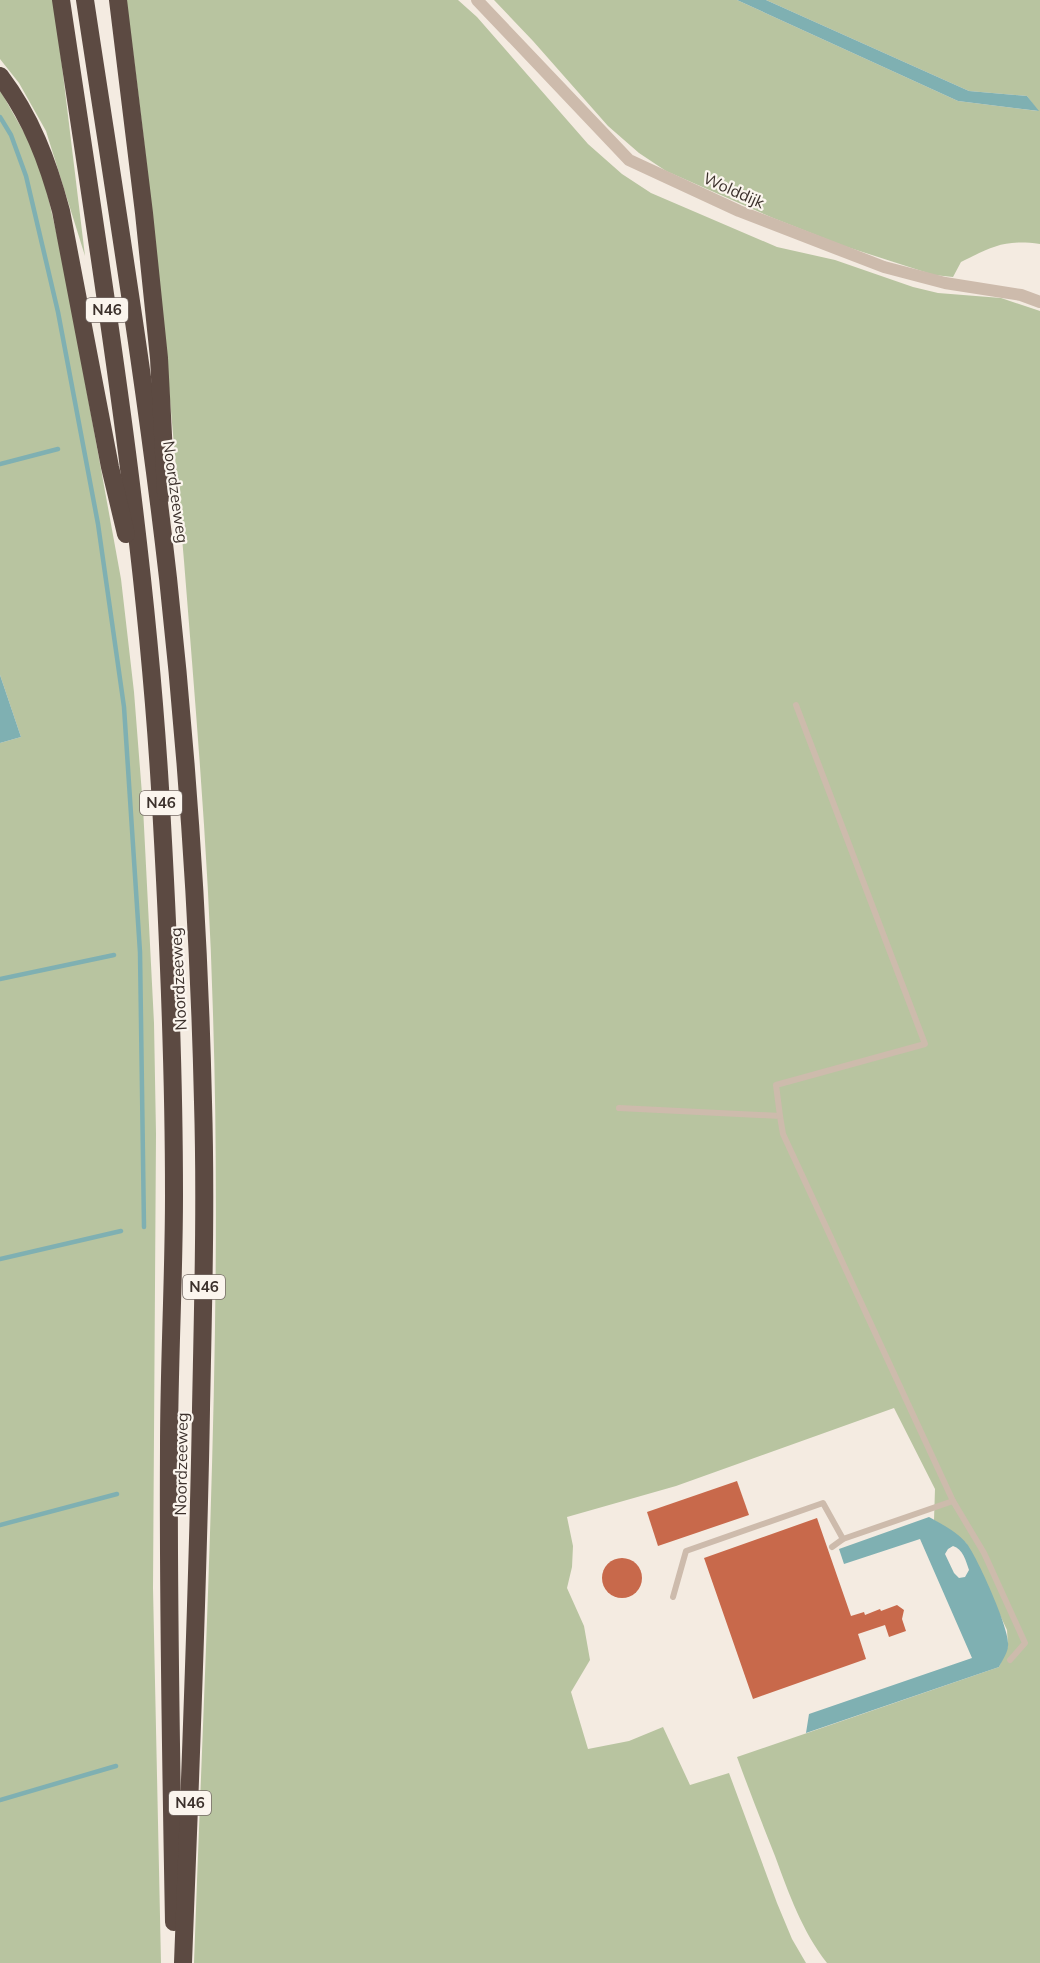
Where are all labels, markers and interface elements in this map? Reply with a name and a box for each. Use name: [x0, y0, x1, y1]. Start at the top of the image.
street label: Wolddijk: [700, 168, 768, 213]
road number: N46: [86, 298, 128, 322]
street label: Noordzeeweg: [159, 440, 193, 544]
road number: N46: [140, 791, 182, 815]
street label: Noordzeeweg: [165, 927, 191, 1031]
road number: N46: [183, 1275, 225, 1299]
street label: Noordzeeweg: [170, 1412, 192, 1516]
road number: N46: [169, 1791, 211, 1815]

